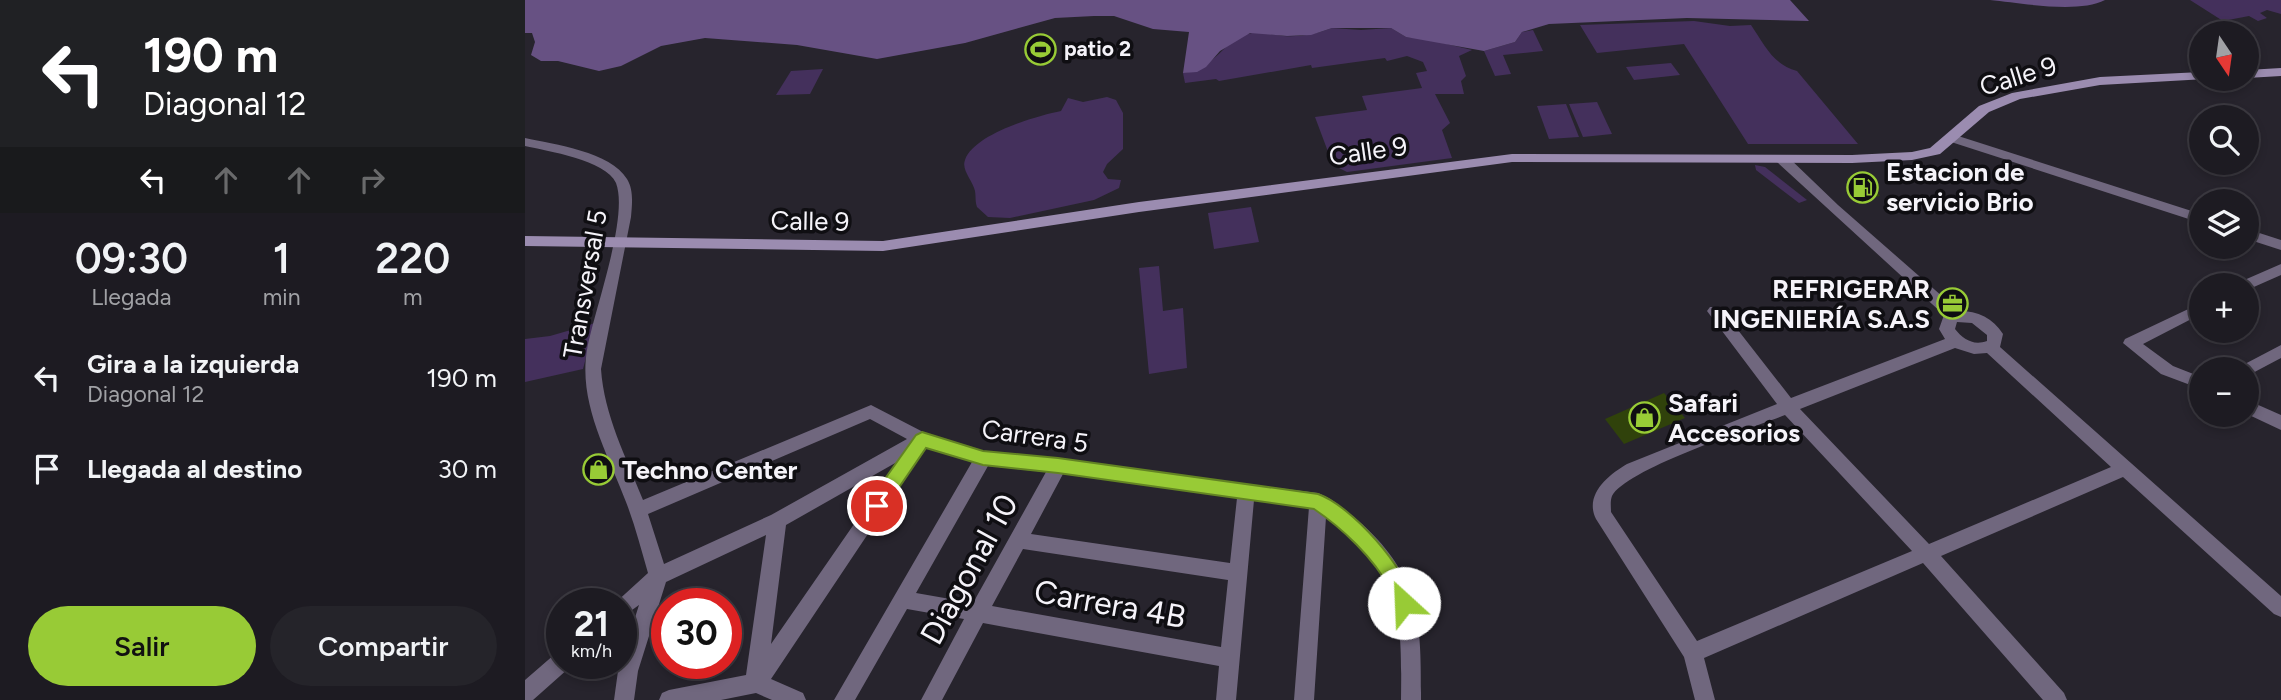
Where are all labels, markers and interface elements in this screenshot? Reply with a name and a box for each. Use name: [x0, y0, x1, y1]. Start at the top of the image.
north arrow: [2189, 21, 2259, 91]
map controls: [2189, 21, 2259, 427]
text: 190 m: [143, 25, 278, 84]
icon: left: [28, 28, 119, 119]
sports icon: patio 2: [1024, 32, 1058, 66]
place label: patio 2: [1064, 36, 1131, 61]
street label: Calle 9: [1976, 49, 2060, 103]
text: Diagonal 12: [143, 85, 306, 123]
button: search: [2189, 105, 2259, 175]
street label: Calle 9: [1327, 130, 1409, 172]
place label: Estacion de servicio Brio: [1886, 156, 2034, 218]
icon: left: [134, 161, 172, 199]
icon: ahead: [207, 161, 245, 199]
icon: ahead: [280, 161, 318, 199]
icon: right: [353, 161, 391, 199]
fuel station icon: Estacion de servicio Brio: [1846, 170, 1880, 204]
button: layers: [2189, 189, 2259, 259]
street label: Calle 9: [770, 204, 850, 238]
street label: Transversal 5: [556, 207, 614, 361]
text: 09:30: [75, 233, 188, 284]
text: 1: [273, 233, 290, 284]
text: 220: [375, 233, 450, 284]
place label: REFRIGERAR INGENIERÍA S.A.S: [1713, 273, 1930, 335]
button: +: [2189, 273, 2259, 343]
text: Llegada: [91, 283, 171, 311]
text: min: [263, 283, 300, 311]
text: m: [403, 283, 423, 311]
office icon: REFRIGERAR INGENIERÍA S.A.S: [1936, 287, 1970, 321]
text: Gira a la izquierda: [87, 348, 299, 380]
button: −: [2189, 357, 2259, 427]
icon: left: [28, 359, 66, 397]
text: 190 m: [426, 362, 497, 394]
text: Diagonal 12: [87, 380, 204, 408]
place label: Safari Accesorios: [1668, 387, 1800, 449]
shop icon: Safari Accesorios: [1628, 401, 1662, 435]
street label: Carrera 5: [980, 413, 1090, 459]
icon: arrive: [28, 450, 66, 488]
text: Llegada al destino: [87, 453, 302, 485]
text: 30 m: [438, 453, 497, 485]
shop icon: Techno Center: [582, 453, 616, 487]
place label: Techno Center: [622, 454, 798, 486]
pin: [847, 476, 907, 536]
icon: arrive: [858, 487, 896, 525]
street label: Diagonal 10: [912, 487, 1026, 651]
position arrow: [1367, 566, 1441, 640]
street label: Carrera 4B: [1031, 572, 1189, 636]
speed limit sign: 30: [651, 588, 742, 679]
text: 21: [574, 603, 609, 645]
button: Salir: [28, 606, 256, 686]
button: Compartir: [270, 606, 497, 686]
text: km/h: [571, 640, 612, 662]

